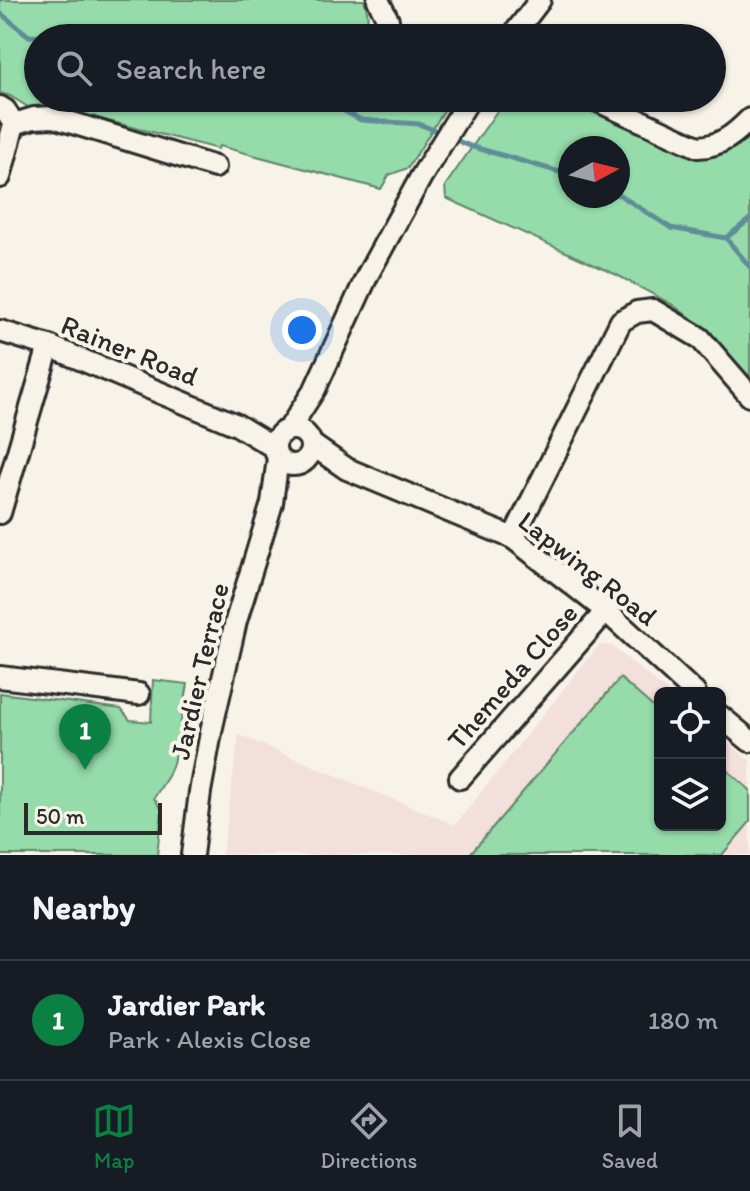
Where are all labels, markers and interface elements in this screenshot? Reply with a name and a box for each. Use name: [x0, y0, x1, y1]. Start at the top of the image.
search box: [24, 24, 726, 112]
icon: search: [52, 46, 96, 90]
text: Search here: [116, 50, 266, 87]
north arrow: [558, 136, 630, 208]
street label: Rainer Road: [56, 307, 204, 393]
your location: [282, 310, 322, 350]
street label: Lapwing Road: [512, 503, 664, 633]
street label: Jardier Terrace: [162, 579, 236, 763]
street label: Themeda Close: [439, 596, 585, 756]
map controls: [654, 687, 726, 831]
button: locate: [654, 687, 726, 759]
pin: 1: [59, 704, 111, 770]
button: layers: [654, 759, 726, 831]
scale bar: [24, 799, 162, 835]
text: 50 m: [36, 803, 85, 830]
text: Nearby: [32, 887, 135, 928]
text: Jardier Park: [108, 986, 265, 1023]
text: 1: [52, 1004, 64, 1036]
text: 180 m: [648, 1004, 718, 1036]
text: Park · Alexis Close: [108, 1023, 311, 1055]
tab: Map: [92, 1099, 136, 1174]
tab: Directions: [321, 1099, 417, 1174]
tab: Saved: [602, 1099, 658, 1174]

